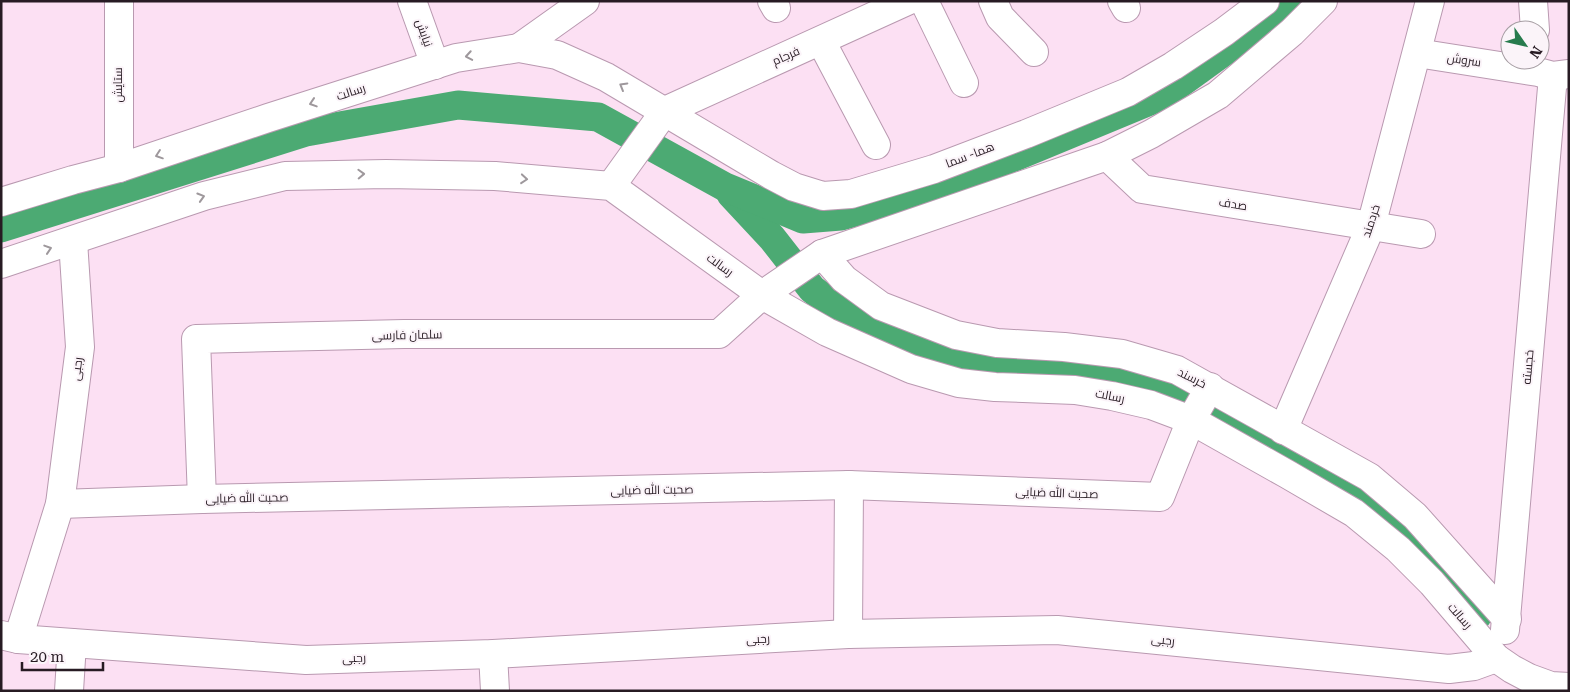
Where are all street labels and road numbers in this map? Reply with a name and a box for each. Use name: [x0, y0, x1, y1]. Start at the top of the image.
street label: نیایش: [413, 17, 435, 49]
street label: فرجام: [770, 44, 802, 69]
street label: سروش: [1446, 50, 1482, 70]
street label: ستایش: [111, 67, 125, 103]
street label: رسالت: [335, 81, 367, 103]
street label: هما- سما: [944, 139, 996, 171]
street label: صدف: [1218, 195, 1248, 213]
street label: خردمند: [1359, 203, 1383, 239]
street label: رسالت: [704, 251, 736, 279]
street label: سلمان فارسی: [371, 327, 443, 343]
street label: خجسته: [1520, 349, 1536, 385]
street label: رجبی: [69, 356, 85, 382]
street label: خرسند: [1175, 365, 1209, 391]
street label: رسالت: [1094, 386, 1126, 406]
street label: صحبت الله ضیایی: [610, 481, 694, 498]
street label: صحبت الله ضیایی: [1015, 484, 1099, 501]
street label: صحبت الله ضیایی: [205, 489, 289, 506]
street label: رسالت: [1445, 600, 1475, 632]
street label: رجبی: [746, 631, 770, 647]
street label: رجبی: [1150, 632, 1176, 648]
street label: رجبی: [342, 651, 366, 665]

